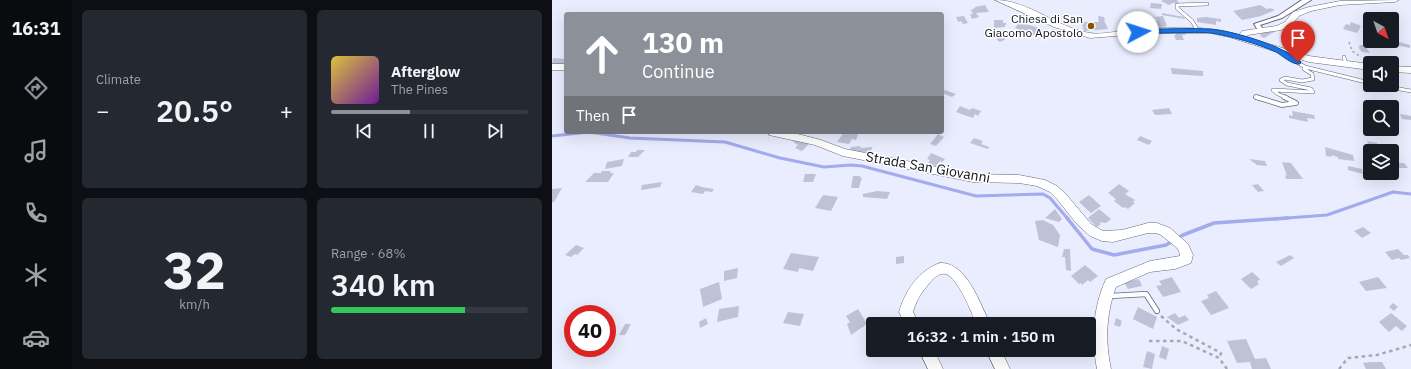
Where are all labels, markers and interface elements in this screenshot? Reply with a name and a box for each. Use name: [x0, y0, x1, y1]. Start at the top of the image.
place label: Chiesa di San Giacomo Apostolo: [985, 11, 1083, 40]
position arrow: [1117, 11, 1159, 53]
north arrow: [1363, 12, 1399, 48]
map controls: [1363, 12, 1399, 180]
text: 16:31: [11, 17, 61, 40]
marker: Chiesa di San Giacomo Apostolo: [1086, 21, 1096, 31]
pin: [1281, 21, 1315, 62]
text: 130 m: [642, 24, 724, 61]
icon: arrive: [1287, 27, 1309, 49]
icon: ahead: [576, 28, 628, 80]
button: sound: [1363, 56, 1399, 92]
text: Continue: [642, 60, 715, 83]
text: Afterglow: [391, 62, 460, 81]
text: Climate: [96, 71, 141, 88]
icon: directions: [22, 74, 50, 102]
text: The Pines: [391, 81, 448, 98]
text: 20.5°: [156, 91, 233, 130]
text: −: [96, 96, 109, 125]
text: +: [280, 96, 293, 125]
button: search: [1363, 100, 1399, 136]
icon: arrive: [618, 104, 640, 126]
text: Then: [576, 106, 610, 125]
icon: previous: [353, 120, 375, 142]
icon: pause: [418, 120, 440, 142]
icon: next: [484, 120, 506, 142]
icon: music: [22, 137, 50, 165]
button: layers: [1363, 144, 1399, 180]
street label: Strada San Giovanni: [864, 147, 992, 187]
icon: phone: [22, 199, 50, 227]
text: 32: [163, 236, 226, 303]
text: Range · 68%: [331, 245, 405, 262]
icon: climate: [22, 261, 50, 289]
text: 340 km: [331, 265, 436, 304]
text: km/h: [179, 296, 210, 313]
speed limit sign: 40: [564, 305, 616, 357]
icon: car: [22, 324, 50, 352]
text: 16:32 · 1 min · 150 m: [907, 327, 1055, 346]

